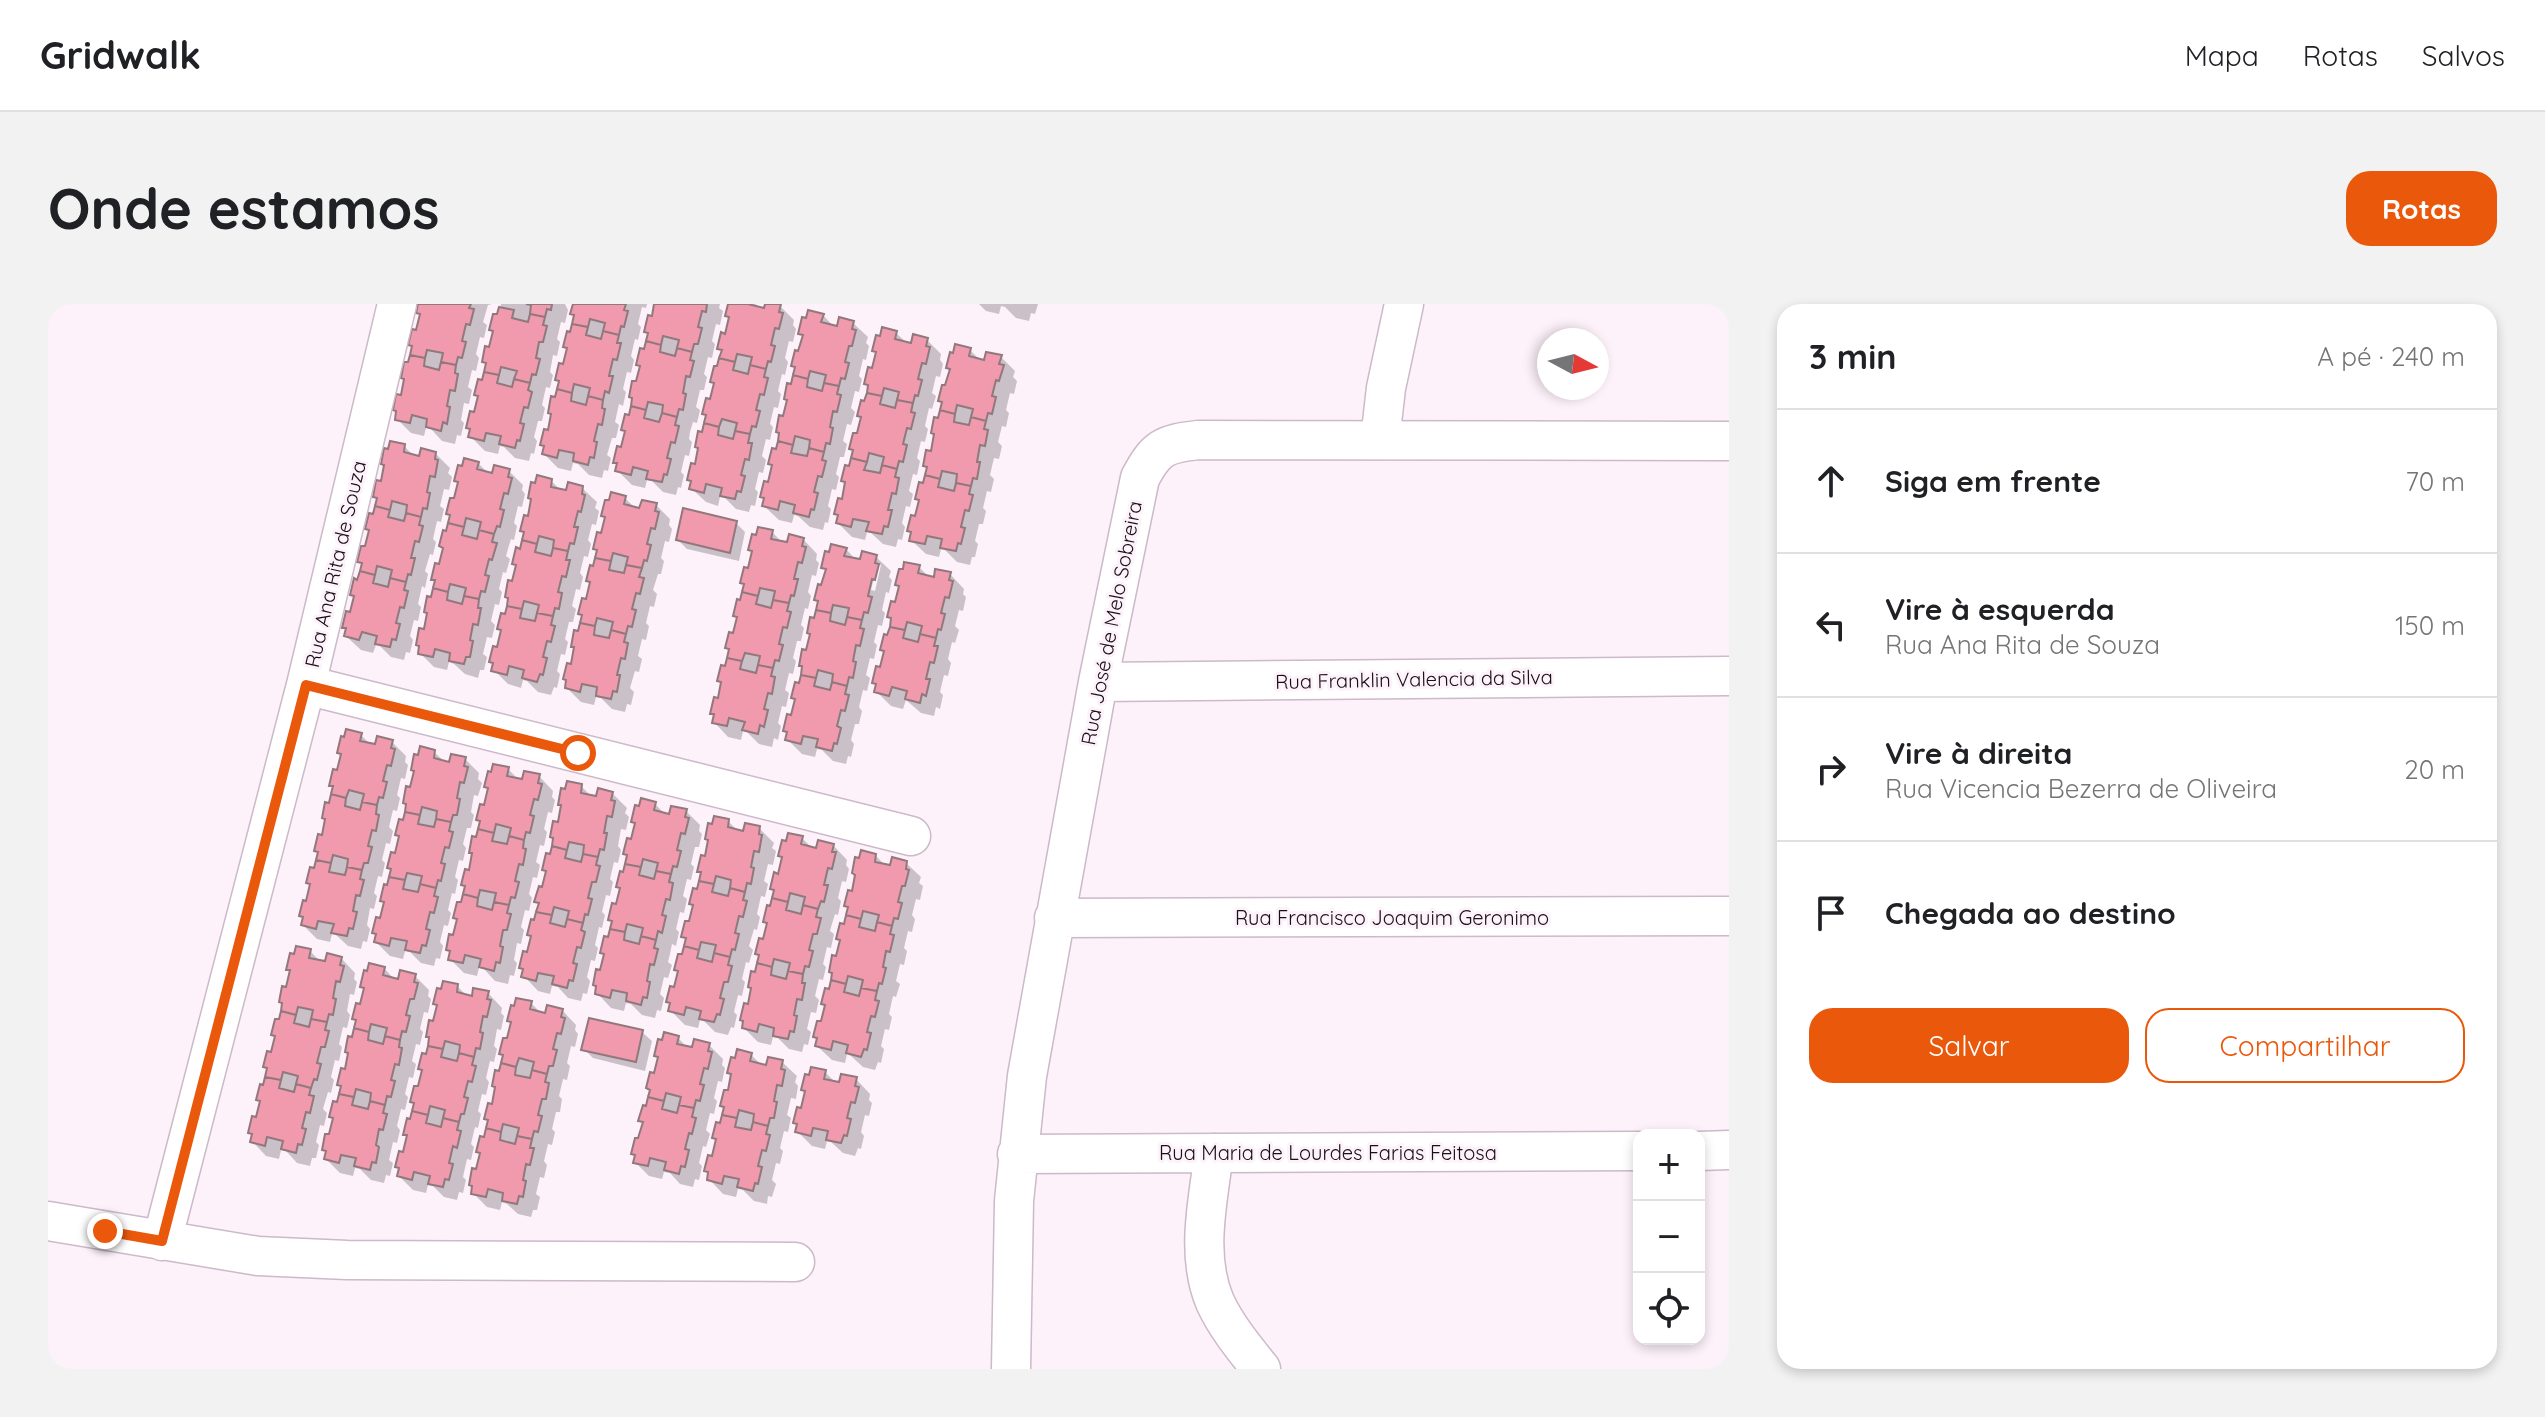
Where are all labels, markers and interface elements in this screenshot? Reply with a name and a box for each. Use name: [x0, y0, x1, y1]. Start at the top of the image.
text: Gridwalk: [40, 31, 201, 79]
text: Mapa: [2185, 38, 2259, 73]
text: Rotas: [2303, 38, 2378, 73]
text: Salvos: [2422, 38, 2505, 73]
button: Rotas: [2346, 171, 2497, 246]
text: Onde estamos: [48, 173, 439, 243]
north arrow: [1537, 328, 1609, 400]
text: 3 min: [1809, 335, 1896, 378]
text: A pé · 240 m: [2317, 340, 2465, 373]
street label: Rua Ana Rita de Souza: [299, 458, 371, 670]
icon: ahead: [1809, 459, 1853, 503]
text: Siga em frente: [1885, 462, 2101, 500]
text: 70 m: [2405, 465, 2465, 498]
street label: Rua José de Melo Sobreira: [1075, 499, 1147, 747]
text: Vire à esquerda: [1885, 590, 2114, 628]
icon: left: [1809, 603, 1853, 647]
text: 150 m: [2395, 609, 2465, 642]
text: Rua Ana Rita de Souza: [1885, 628, 2160, 661]
street label: Rua Franklin Valencia da Silva: [1275, 664, 1553, 694]
text: Vire à direita: [1885, 734, 2072, 772]
route start: [560, 735, 596, 771]
icon: right: [1809, 747, 1853, 791]
text: 20 m: [2404, 753, 2465, 786]
text: Rua Vicencia Bezerra de Oliveira: [1885, 772, 2277, 805]
icon: arrive: [1809, 891, 1853, 935]
text: Chegada ao destino: [1885, 894, 2176, 932]
street label: Rua Francisco Joaquim Geronimo: [1235, 905, 1549, 930]
button: Salvar: [1809, 1008, 2129, 1083]
button: Compartilhar: [2145, 1008, 2465, 1083]
map controls: [1633, 1129, 1705, 1345]
button: +: [1633, 1129, 1705, 1201]
street label: Rua Maria de Lourdes Farias Feitosa: [1159, 1140, 1497, 1165]
button: −: [1633, 1201, 1705, 1273]
route end: [87, 1213, 123, 1249]
button: locate: [1633, 1273, 1705, 1345]

